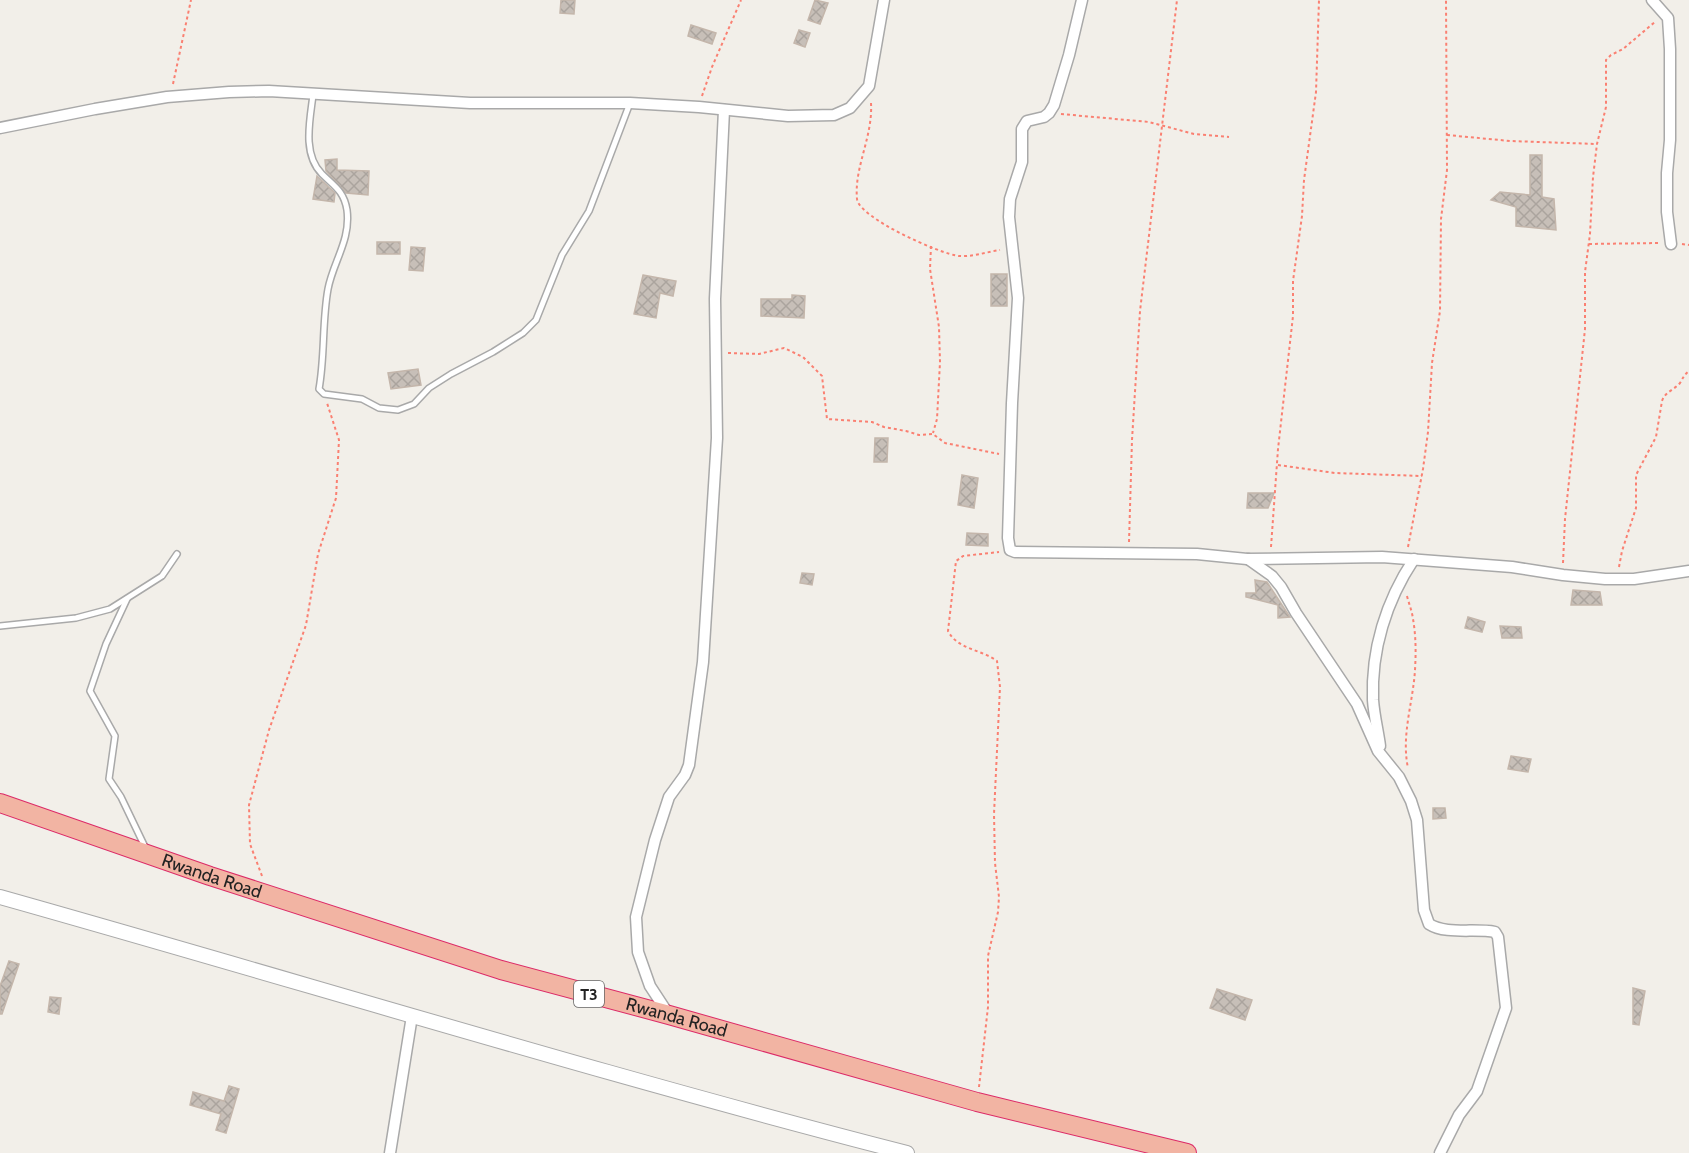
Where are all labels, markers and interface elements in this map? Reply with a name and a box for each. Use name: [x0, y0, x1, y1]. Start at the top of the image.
street label: Rwanda Road: [159, 849, 265, 903]
road number: T3: [574, 981, 604, 1007]
street label: Rwanda Road: [624, 993, 730, 1042]

